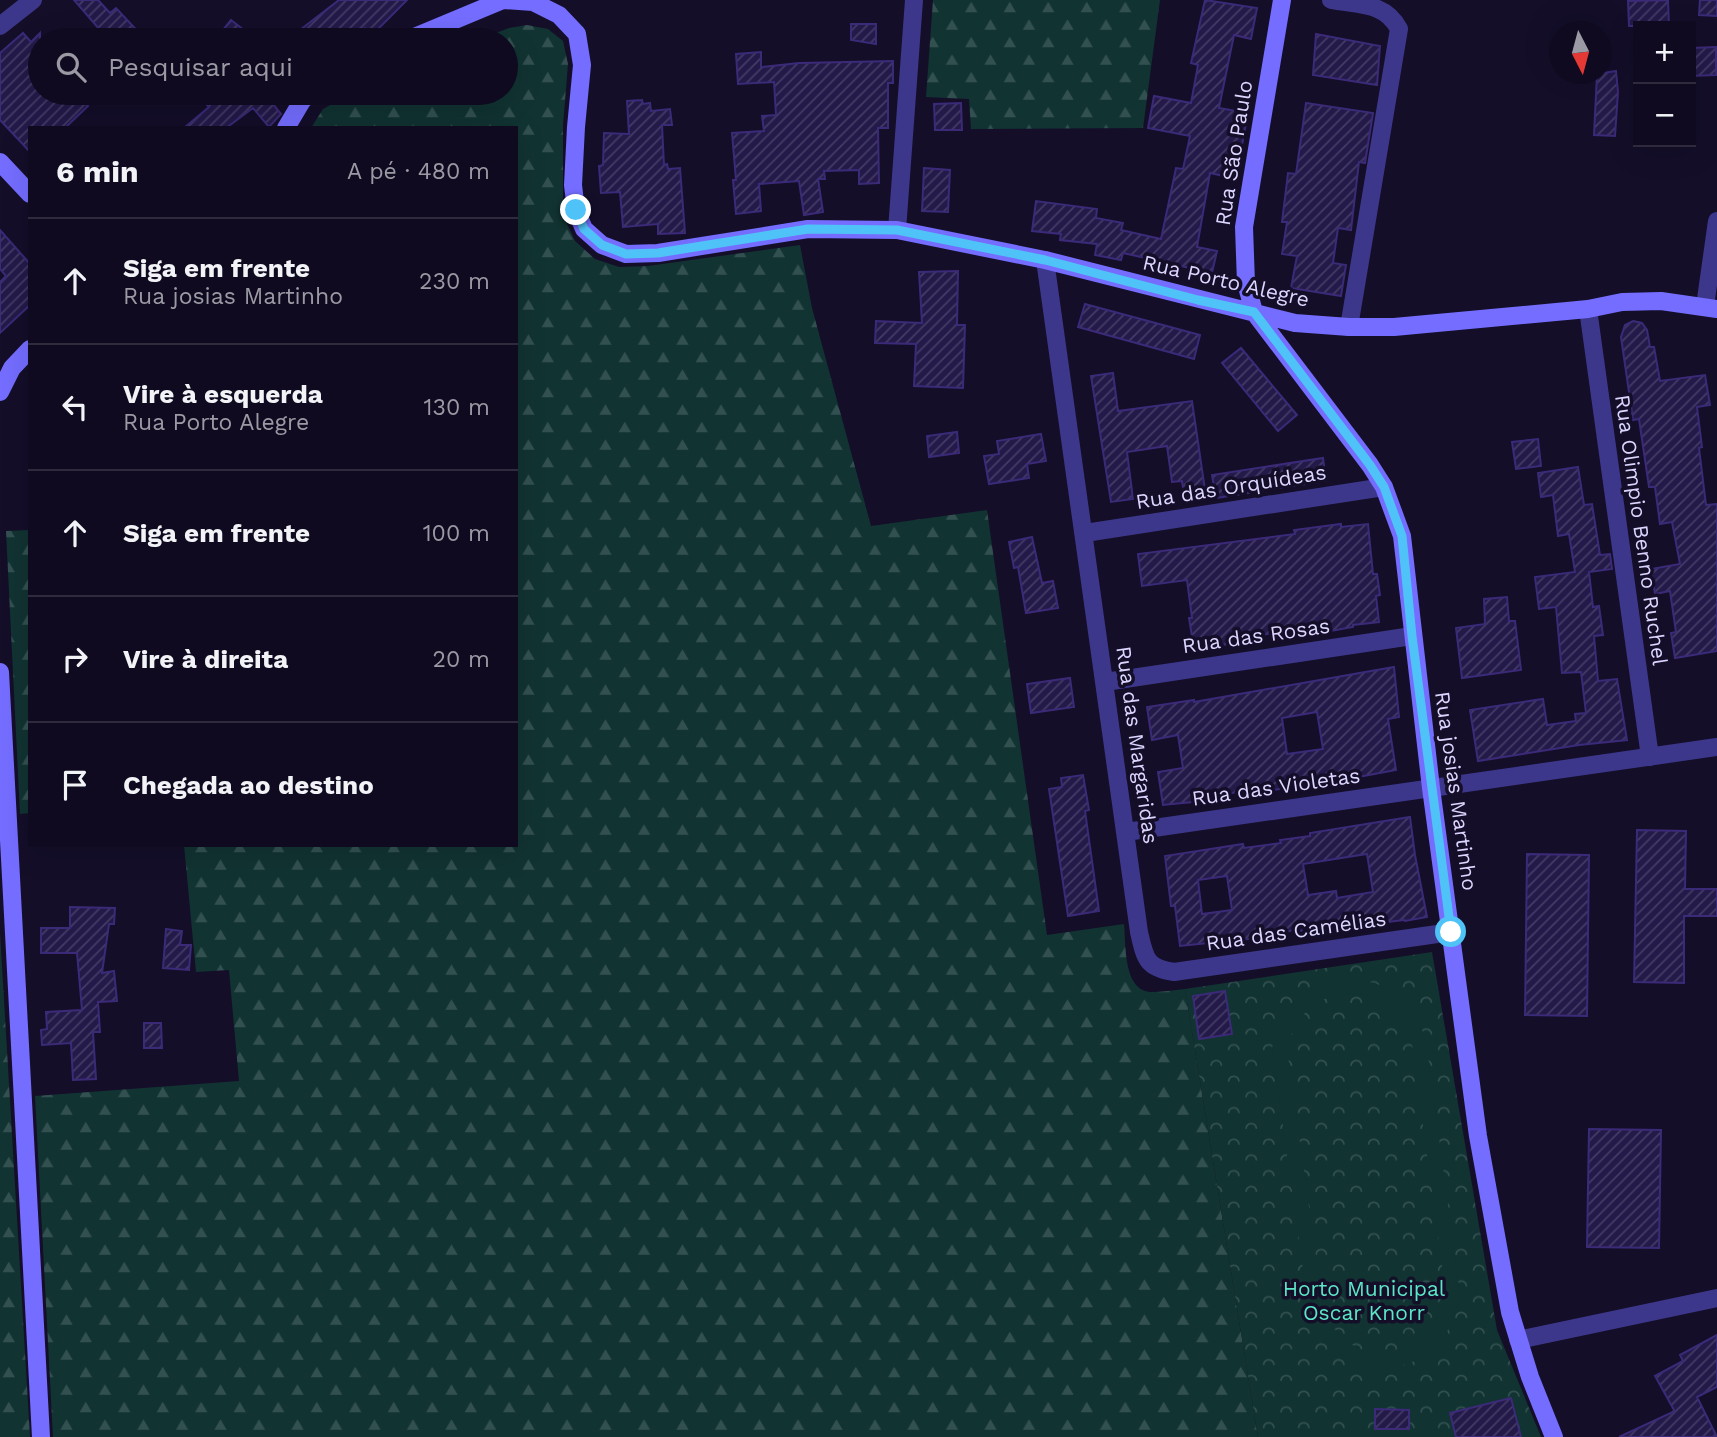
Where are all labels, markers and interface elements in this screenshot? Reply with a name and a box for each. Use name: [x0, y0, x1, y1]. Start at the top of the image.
north arrow: [1549, 21, 1612, 84]
map controls: [1633, 21, 1696, 147]
button: +: [1633, 21, 1696, 84]
search box: [28, 28, 518, 105]
icon: search: [52, 48, 90, 86]
text: Pesquisar aqui: [108, 52, 293, 82]
street label: Rua São Paulo: [1210, 78, 1257, 227]
button: −: [1633, 84, 1696, 147]
text: 6 min: [56, 154, 139, 189]
text: A pé · 480 m: [347, 158, 490, 185]
route end: [560, 194, 591, 225]
street label: Rua Porto Alegre: [1140, 249, 1312, 312]
text: Siga em frente: [123, 253, 310, 283]
icon: ahead: [56, 262, 94, 300]
text: 230 m: [419, 268, 490, 295]
text: Rua josias Martinho: [123, 283, 343, 310]
text: Vire à esquerda: [123, 379, 323, 409]
icon: left: [56, 388, 94, 426]
street label: Rua Olimpio Benno Ruchel: [1610, 393, 1673, 667]
text: 130 m: [424, 394, 490, 421]
text: Rua Porto Alegre: [123, 409, 309, 436]
street label: Rua das Orquídeas: [1134, 459, 1328, 514]
icon: ahead: [56, 514, 94, 552]
text: Siga em frente: [123, 518, 310, 548]
text: 100 m: [423, 520, 490, 547]
street label: Rua das Rosas: [1181, 613, 1331, 658]
icon: right: [56, 640, 94, 678]
text: Vire à direita: [123, 644, 288, 674]
street label: Rua das Margaridas: [1111, 644, 1164, 846]
text: 20 m: [433, 646, 490, 673]
street label: Rua josias Martinho: [1430, 690, 1483, 892]
street label: Rua das Violetas: [1190, 762, 1362, 811]
icon: arrive: [56, 766, 94, 804]
text: Chegada ao destino: [123, 770, 374, 800]
street label: Rua das Camélias: [1204, 905, 1388, 956]
route start: [1435, 916, 1466, 947]
park label: Horto Municipal Oscar Knorr: [1283, 1276, 1446, 1325]

